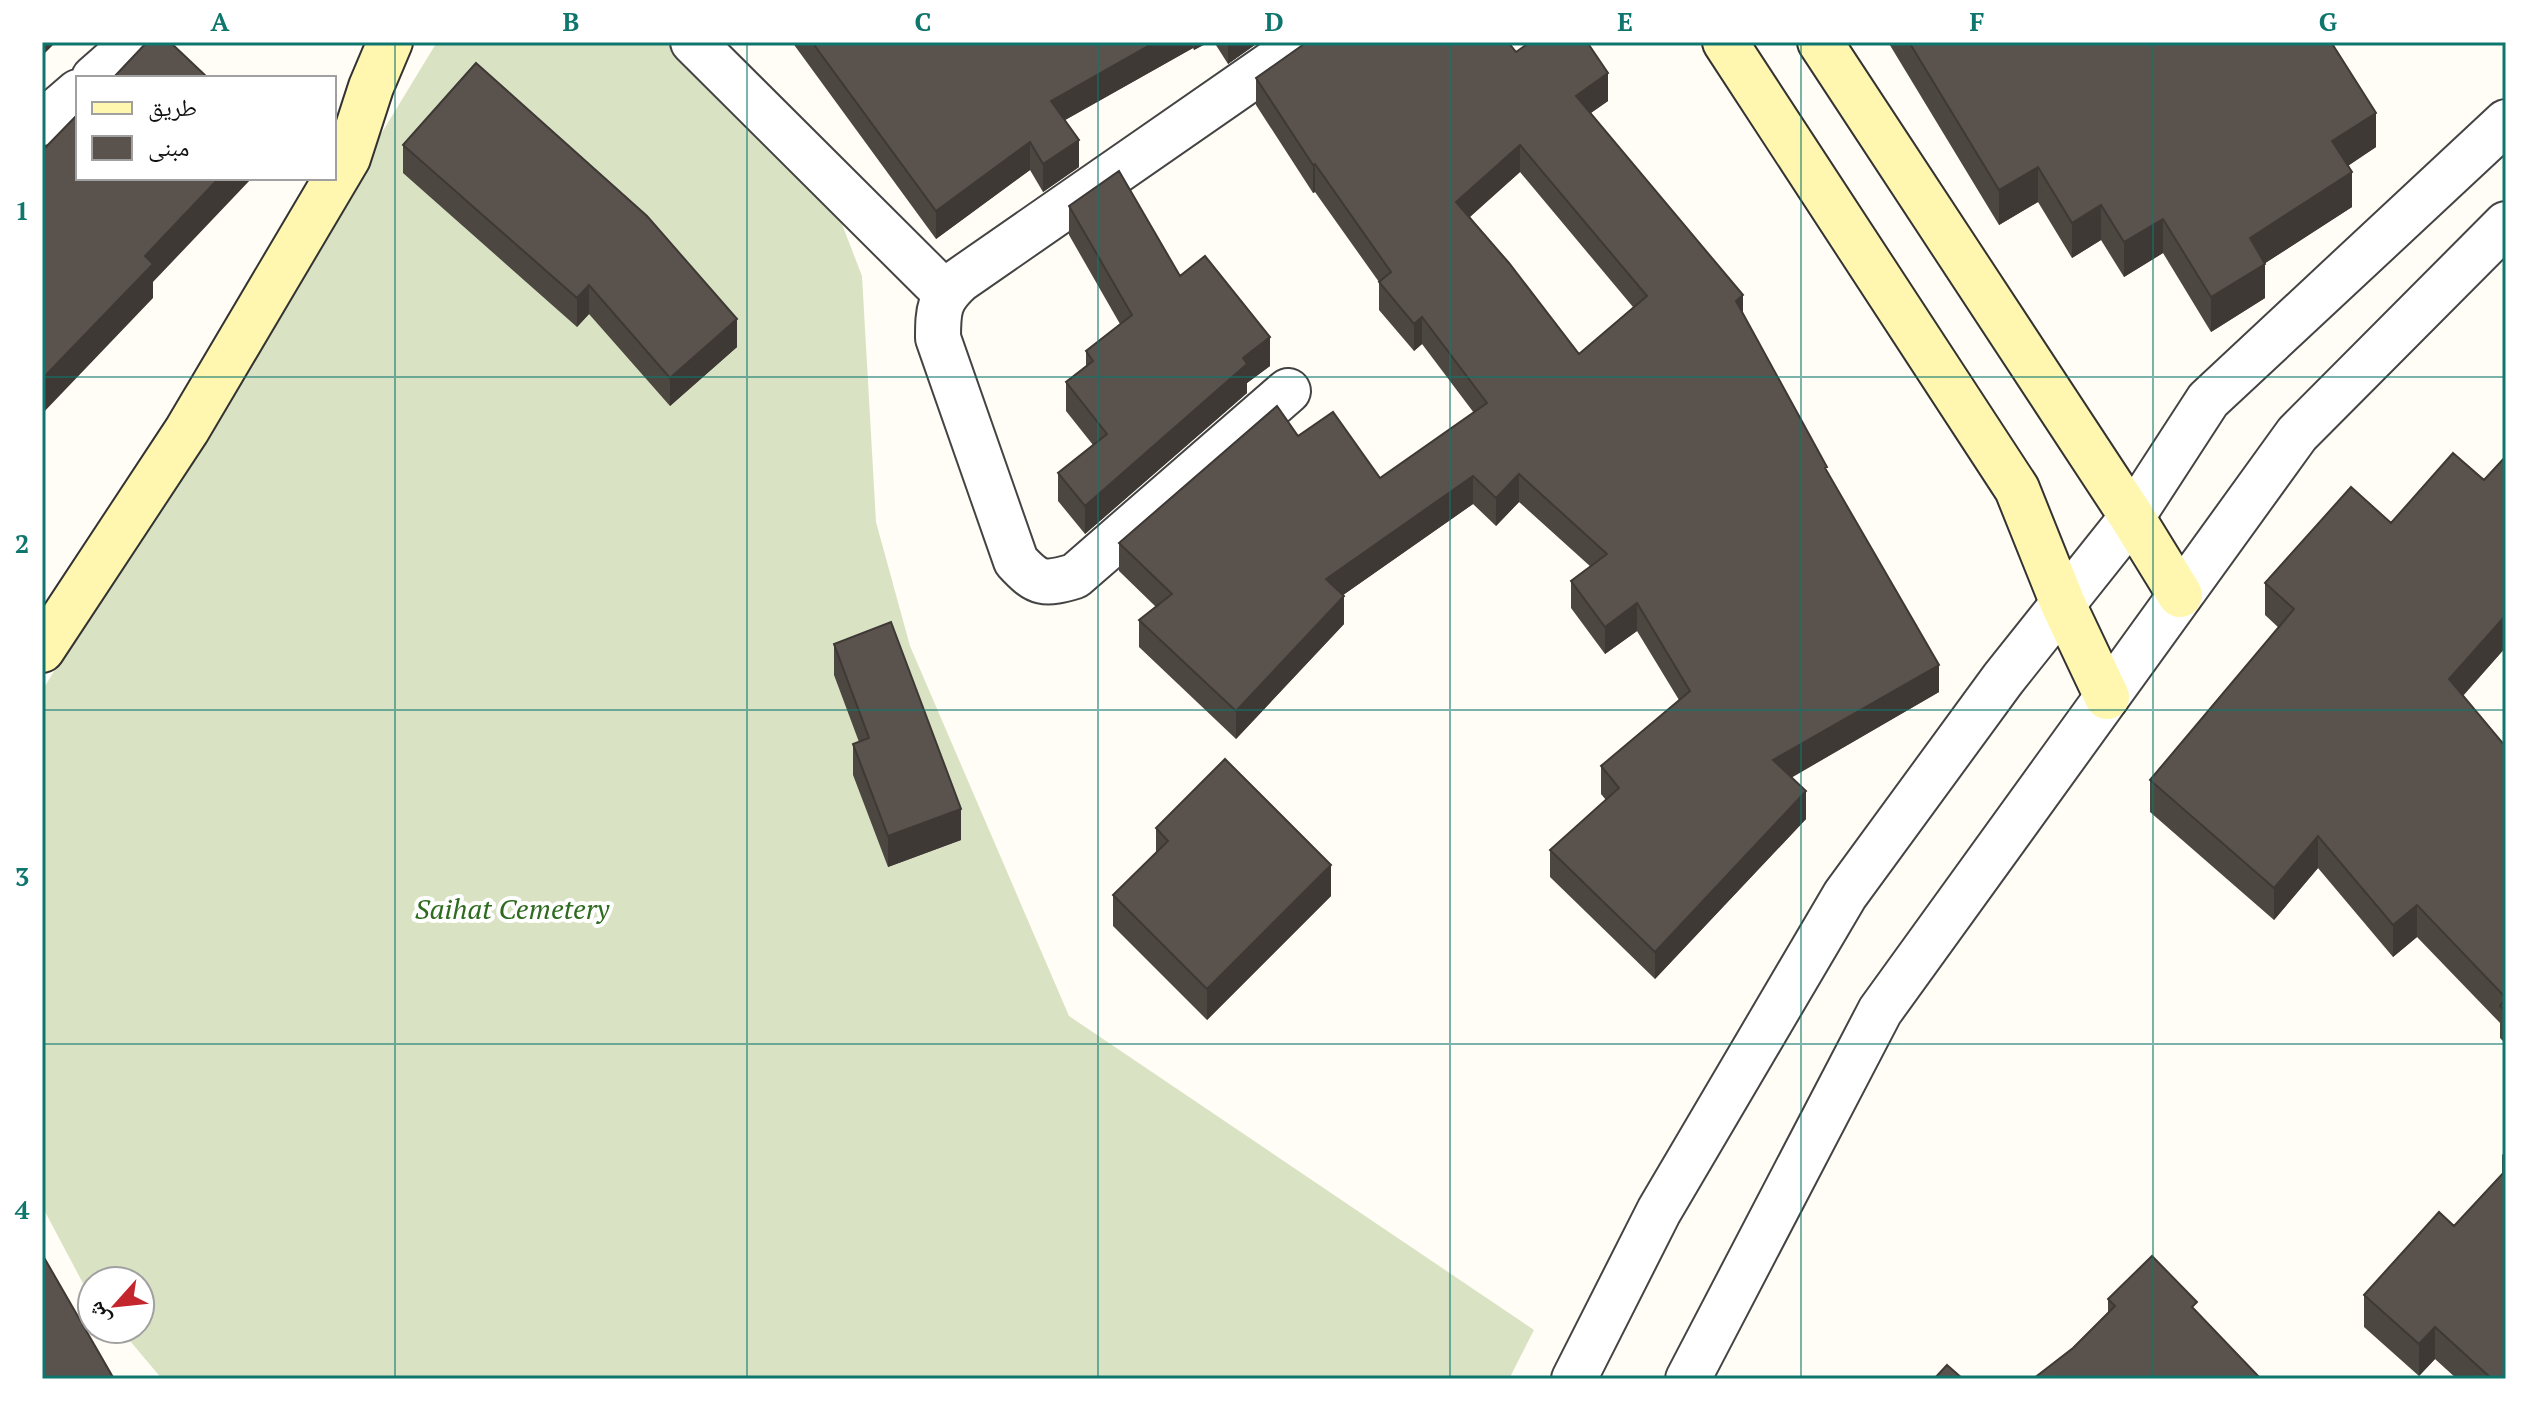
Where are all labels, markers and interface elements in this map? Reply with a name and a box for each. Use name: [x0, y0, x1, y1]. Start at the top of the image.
text: A: [211, 4, 230, 38]
text: B: [563, 4, 579, 38]
text: C: [915, 4, 931, 38]
text: D: [1264, 4, 1284, 38]
text: E: [1617, 4, 1633, 38]
text: F: [1970, 4, 1985, 38]
text: G: [2319, 4, 2338, 38]
legend: [76, 76, 336, 180]
text: طريق: [148, 91, 197, 123]
text: مبنى: [148, 131, 189, 163]
text: 1: [15, 193, 29, 227]
text: 2: [15, 526, 29, 560]
text: 3: [15, 859, 29, 893]
park label: Saihat Cemetery: [415, 890, 611, 927]
text: 4: [15, 1192, 30, 1226]
north arrow: [76, 1265, 156, 1345]
text: ش: [80, 1297, 116, 1331]

